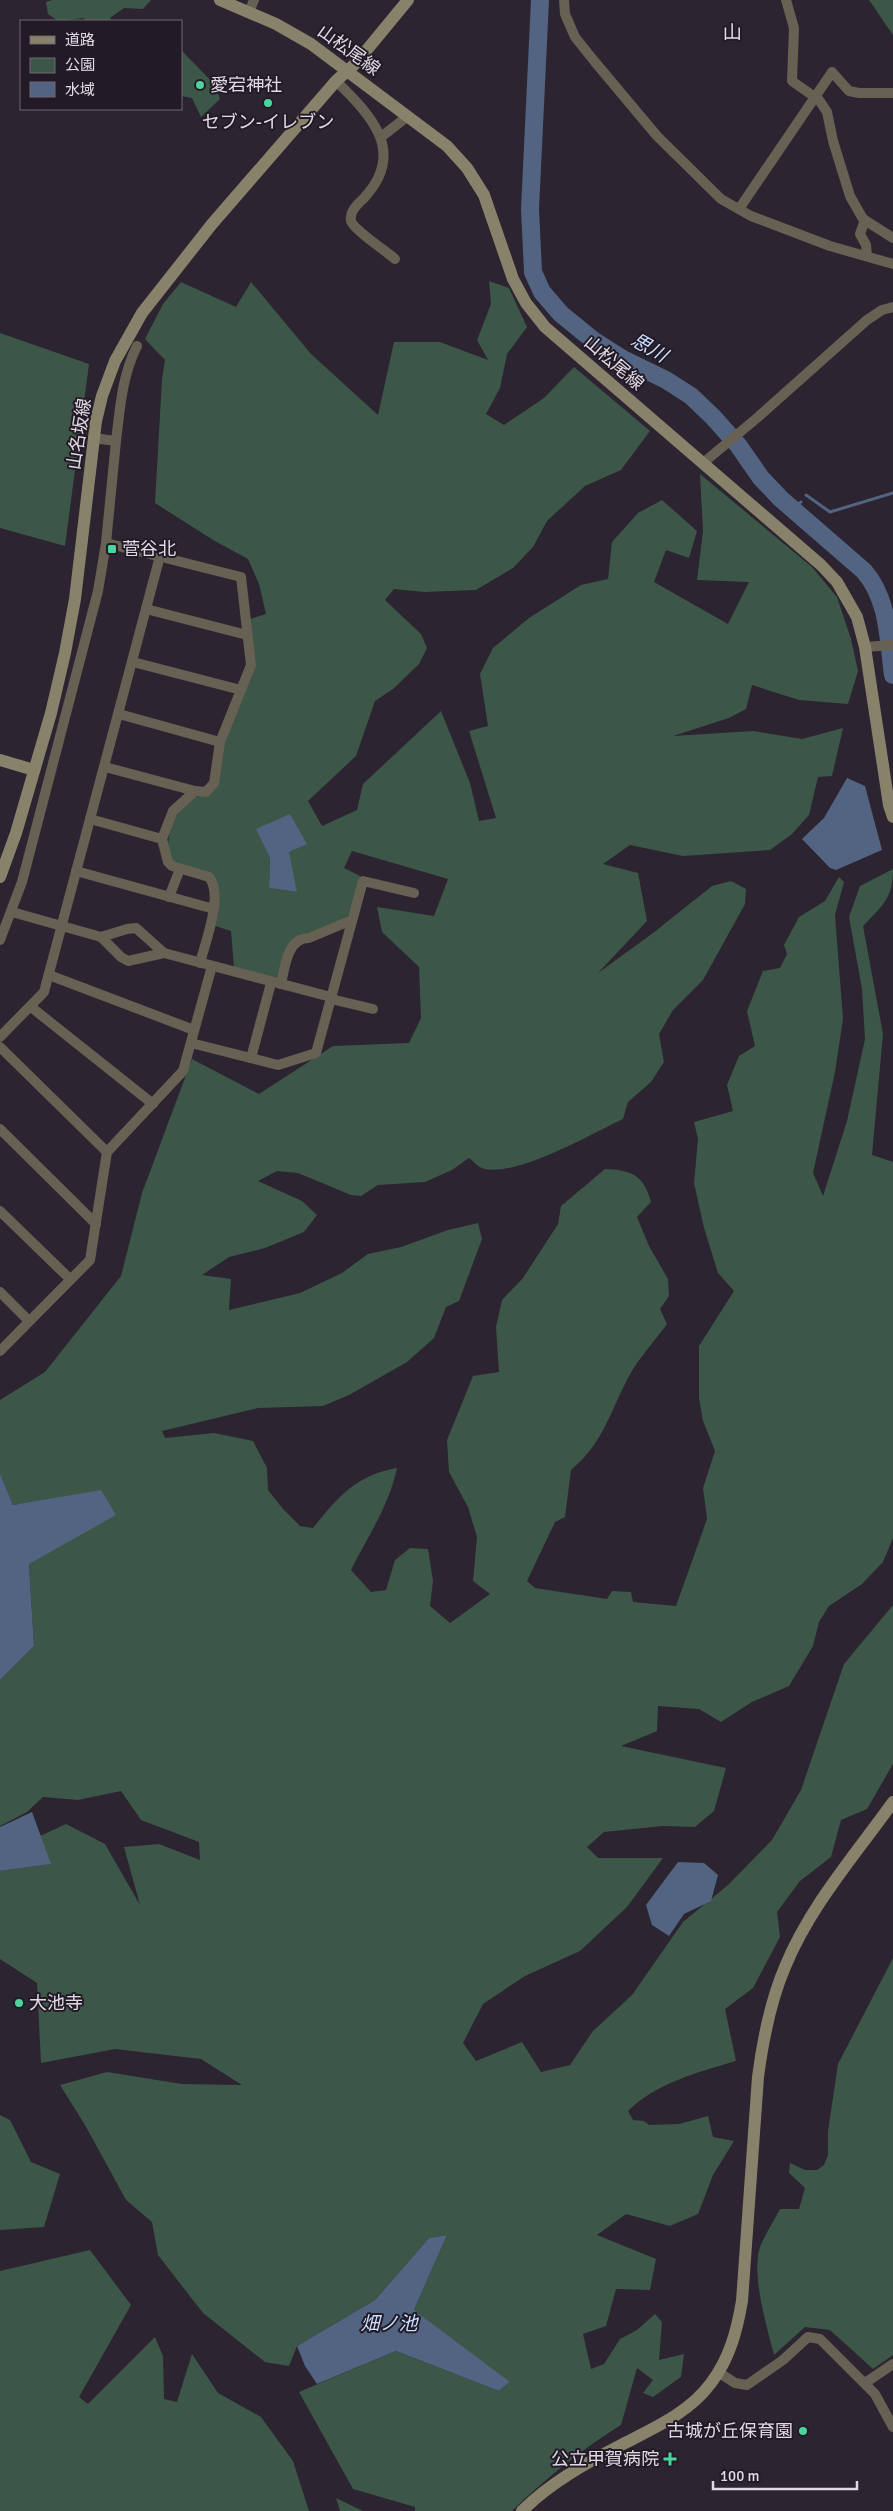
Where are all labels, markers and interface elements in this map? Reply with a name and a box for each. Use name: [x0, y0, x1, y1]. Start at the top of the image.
legend: [20, 20, 182, 110]
street label: 山松尾線: [313, 20, 385, 80]
district label: 山: [722, 21, 742, 45]
text: 道路: [65, 31, 95, 49]
text: 公園: [65, 56, 95, 74]
place label: 愛宕神社: [210, 74, 282, 96]
marker: 愛宕神社: [194, 79, 206, 91]
text: 水域: [65, 81, 95, 99]
marker: セブン-イレブン: [262, 97, 274, 109]
place label: セブン-イレブン: [202, 111, 334, 133]
water label: 思川: [627, 328, 673, 369]
street label: 山松尾線: [580, 331, 648, 395]
street label: 山名坂線: [63, 397, 95, 471]
place label: 菅谷北: [122, 538, 176, 560]
marker: 菅谷北: [106, 543, 118, 555]
place label: 大池寺: [29, 1992, 83, 2014]
marker: 大池寺: [13, 1997, 25, 2009]
water label: 畑ノ池: [360, 2312, 419, 2336]
place label: 古城が丘保育園: [667, 2420, 793, 2442]
marker: 古城が丘保育園: [797, 2425, 809, 2437]
place label: 公立甲賀病院: [551, 2448, 659, 2470]
marker: 公立甲賀病院: [663, 2452, 677, 2466]
scale bar: [713, 2458, 857, 2490]
text: 100 m: [720, 2467, 760, 2485]

